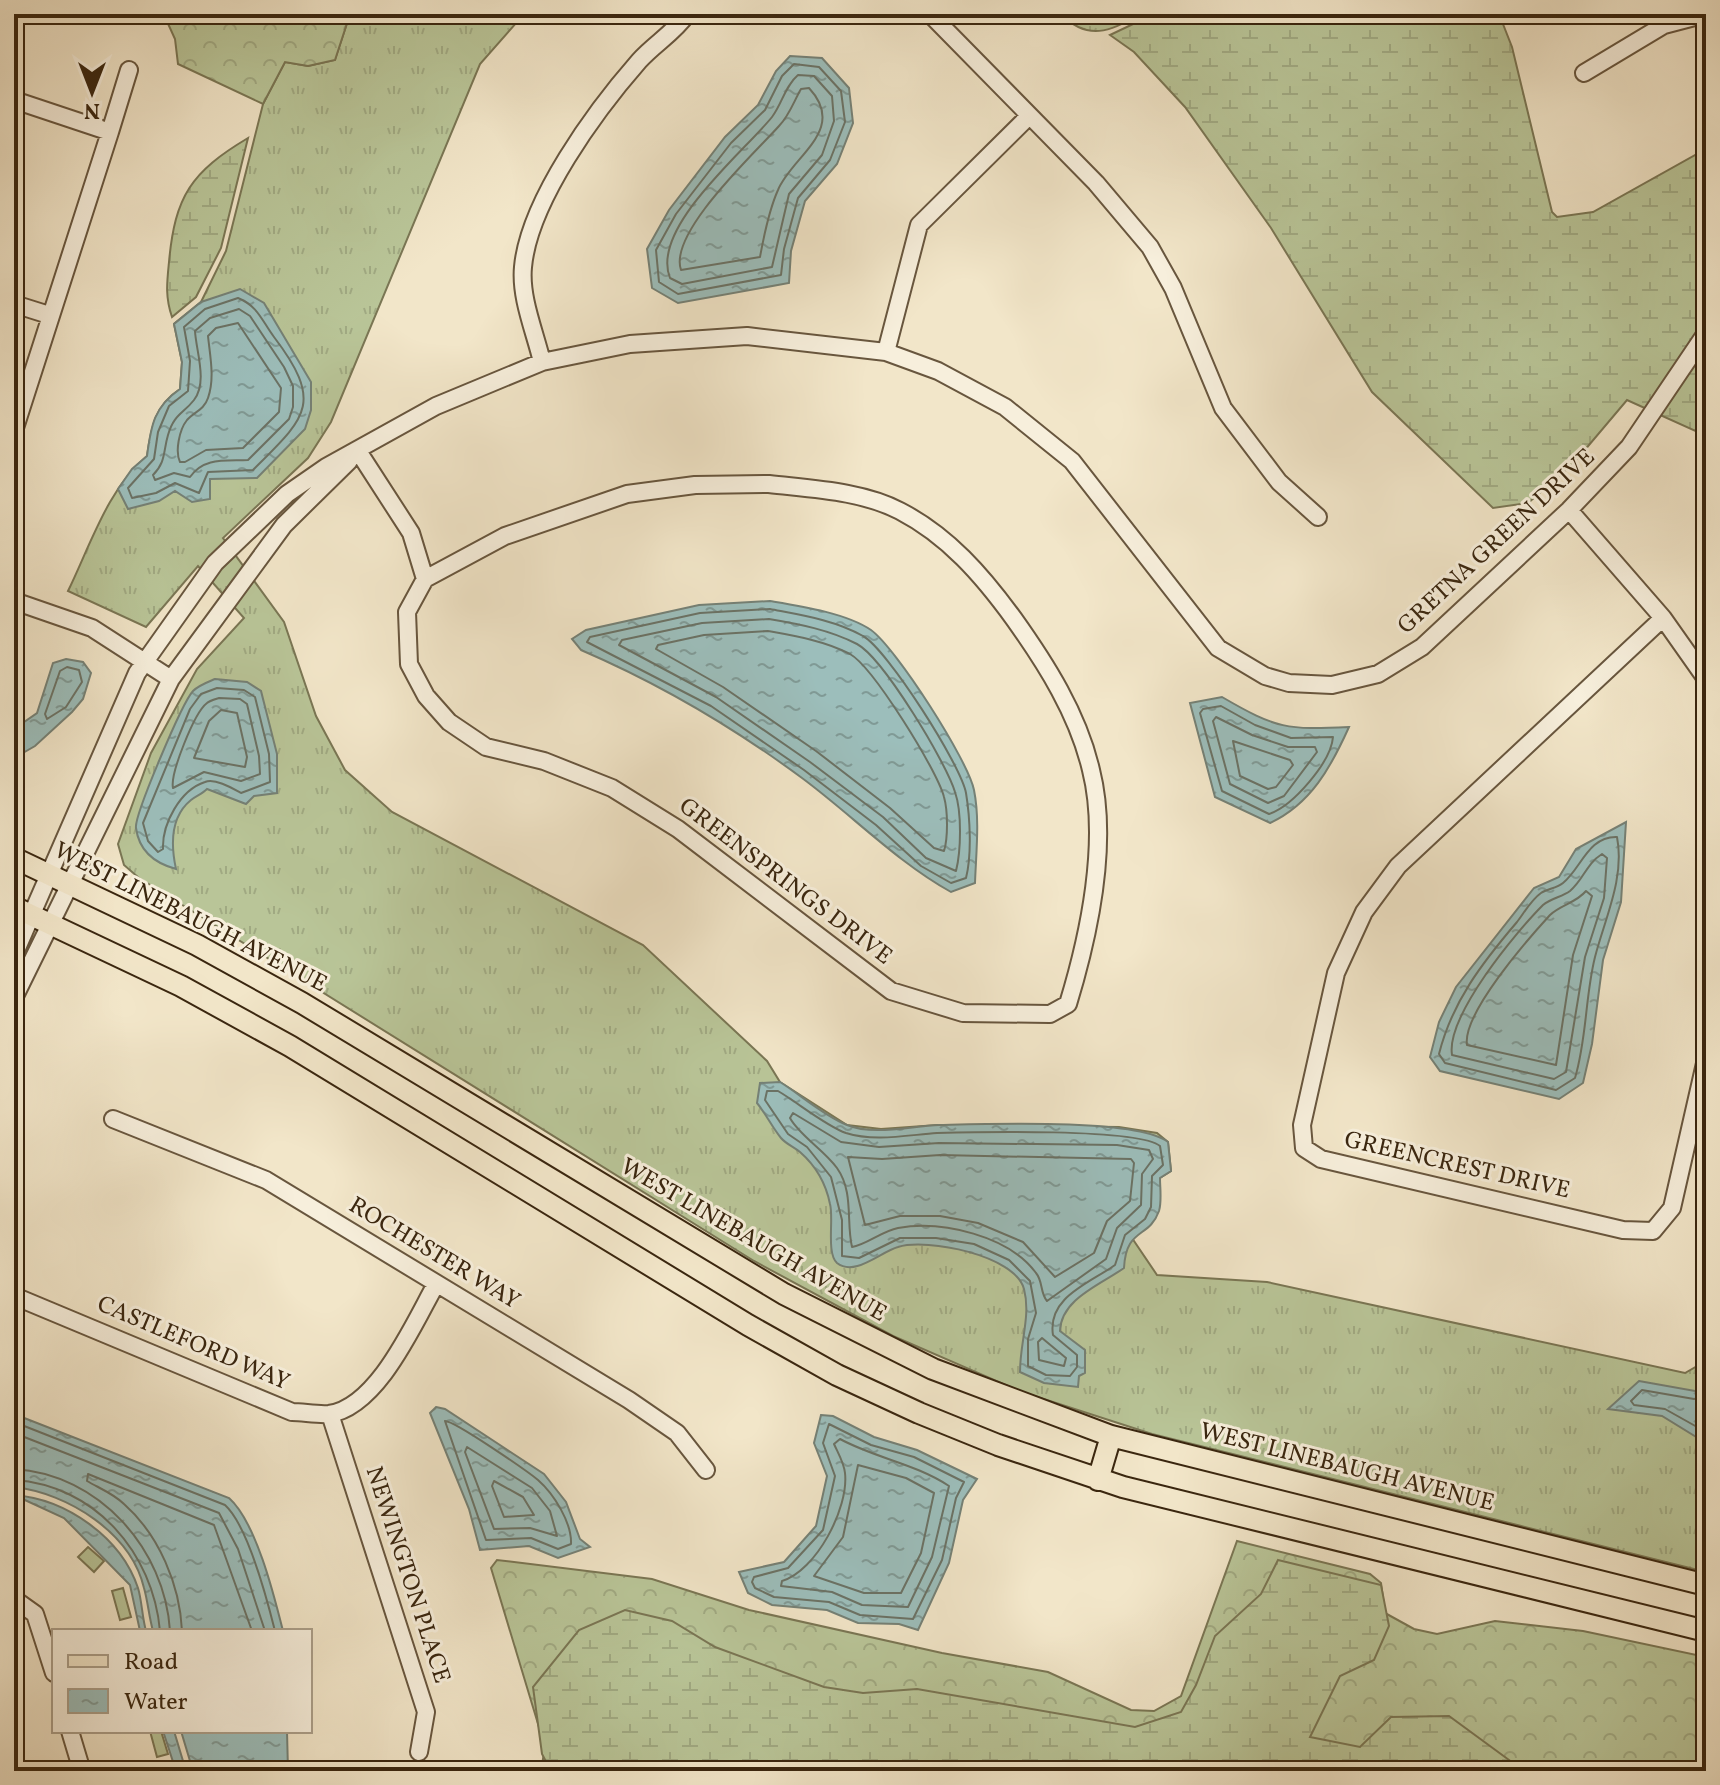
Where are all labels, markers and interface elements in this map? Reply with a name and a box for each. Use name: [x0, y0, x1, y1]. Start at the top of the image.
north arrow: [52, 52, 132, 132]
text: N: [84, 94, 100, 125]
street label: GRETNA GREEN DRIVE: [1391, 441, 1603, 643]
street label: GREENSPRINGS DRIVE: [671, 790, 899, 974]
street label: WEST LINEBAUGH AVENUE: [48, 834, 332, 1002]
street label: GREENCREST DRIVE: [1341, 1123, 1573, 1209]
street label: WEST LINEBAUGH AVENUE: [614, 1151, 892, 1331]
street label: ROCHESTER WAY: [342, 1189, 526, 1319]
street label: CASTLEFORD WAY: [91, 1288, 295, 1400]
street label: WEST LINEBAUGH AVENUE: [1196, 1415, 1498, 1521]
street label: NEWINGTON PLACE: [356, 1462, 458, 1688]
legend: [52, 1629, 312, 1733]
text: Road: [124, 1646, 178, 1680]
text: Water: [124, 1686, 188, 1720]

